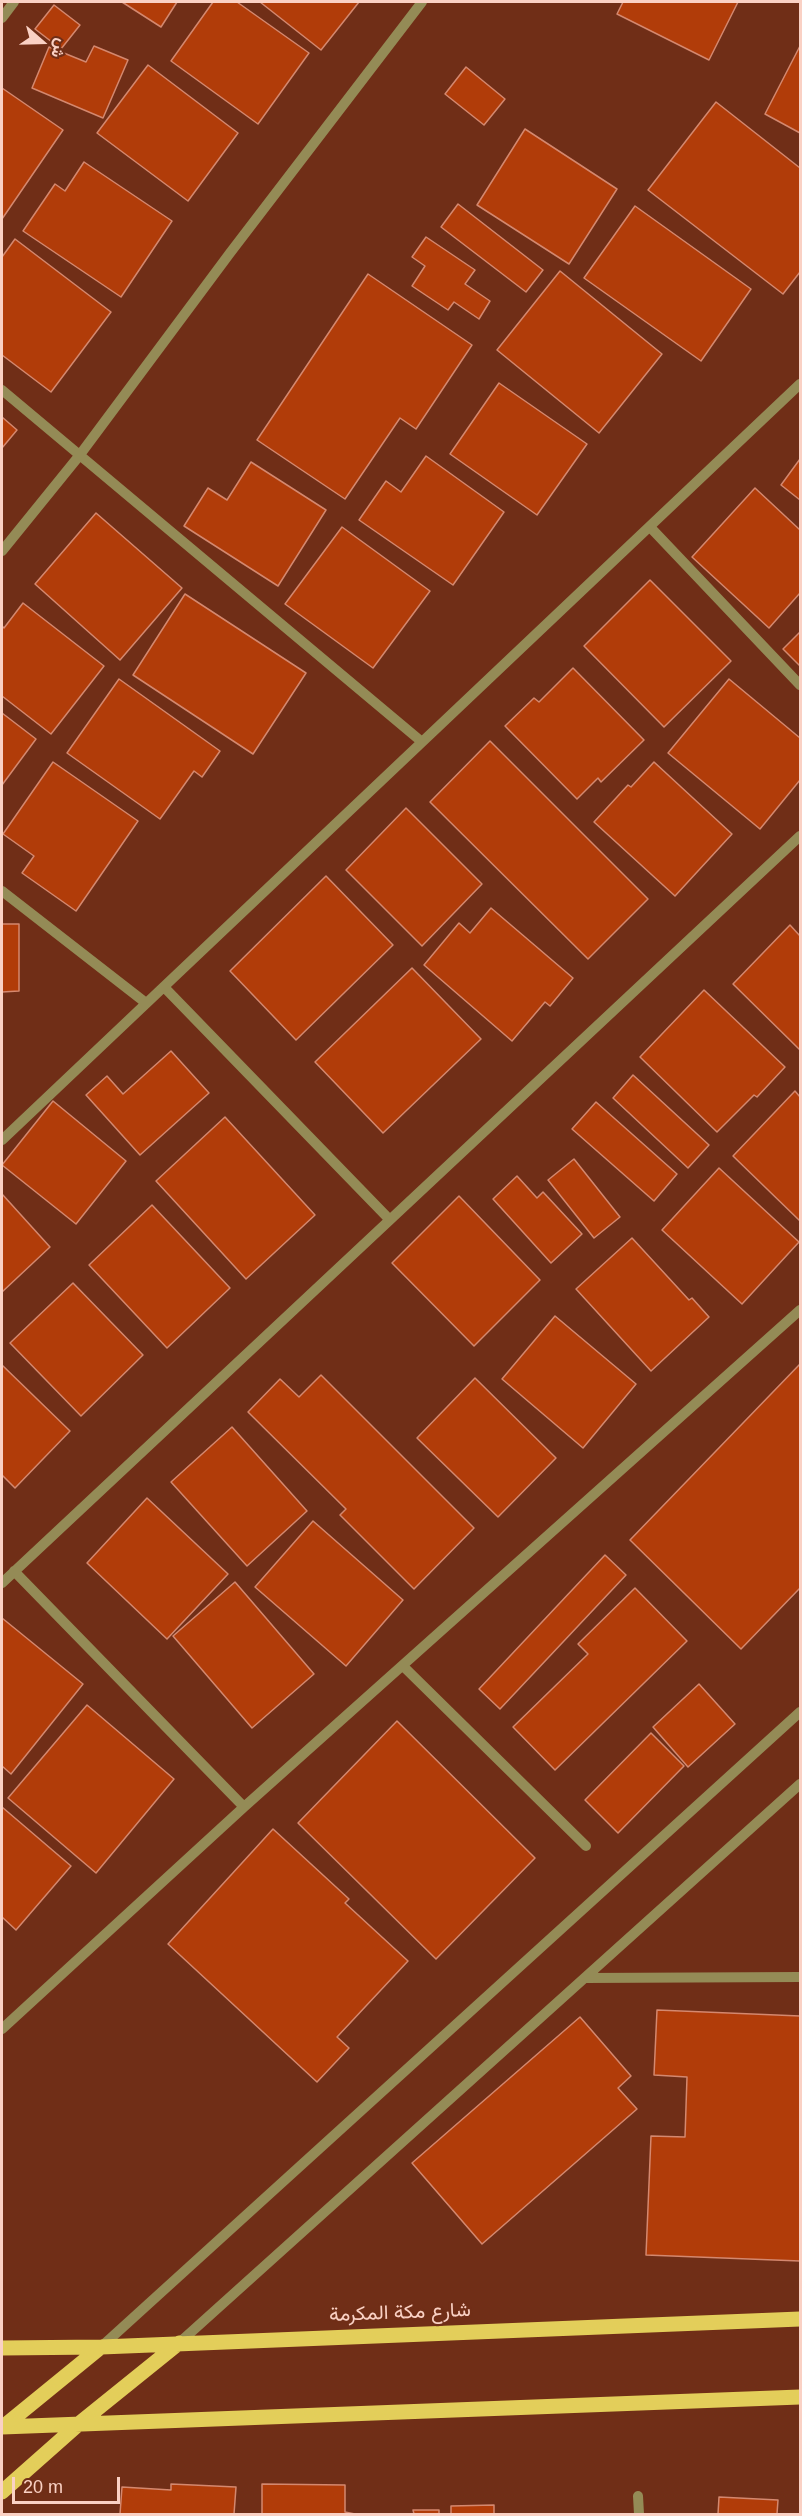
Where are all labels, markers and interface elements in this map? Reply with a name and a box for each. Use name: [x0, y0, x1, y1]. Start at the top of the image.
north arrow: [12, 12, 72, 72]
text: ش: [48, 36, 71, 60]
street label: شارع مكة المكرمة: [329, 2299, 471, 2327]
scale bar: [15, 2465, 123, 2503]
text: 20 m: [23, 2477, 63, 2497]

